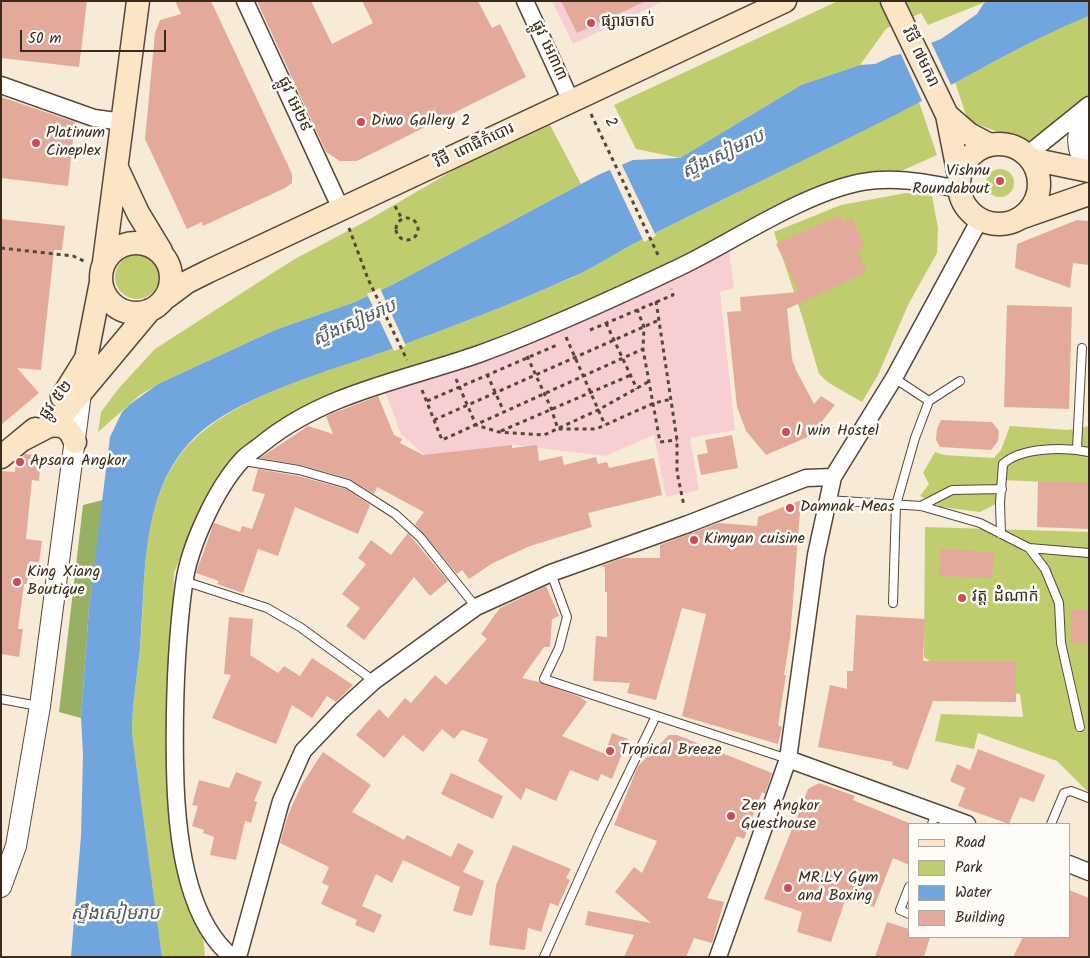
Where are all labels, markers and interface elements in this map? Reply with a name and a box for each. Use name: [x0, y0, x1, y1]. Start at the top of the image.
place label: ផ្សារចាស់: [601, 13, 655, 33]
marker: ផ្សារចាស់: [585, 17, 597, 29]
street label: ផ្លូវ អេ៣៣: [526, 18, 570, 84]
scale bar: [22, 20, 169, 52]
street label: វិថី ៧មករា: [896, 25, 942, 91]
text: 50 m: [28, 27, 62, 51]
street label: ផ្លូវ អេ២៩: [272, 74, 314, 136]
place label: Diwo Gallery 2: [371, 112, 470, 132]
street label: 2: [598, 115, 620, 131]
marker: Diwo Gallery 2: [355, 116, 367, 128]
street label: វិថី ពោធិកំបោរ: [432, 120, 518, 174]
place label: Platinum Cineplex: [46, 124, 105, 162]
water label: ស្ទឹងសៀមរាប: [679, 127, 769, 185]
marker: Platinum Cineplex: [30, 137, 42, 149]
place label: Vishnu Roundabout: [912, 162, 990, 200]
marker: Vishnu Roundabout: [994, 175, 1006, 187]
water label: ស្ទឹងសៀមរាប: [310, 297, 400, 353]
street label: ផ្លូវ ៥២: [36, 378, 78, 424]
place label: I win Hostel: [796, 422, 879, 442]
marker: I win Hostel: [780, 426, 792, 438]
place label: Apsara Angkor: [30, 452, 127, 472]
marker: Apsara Angkor: [14, 456, 26, 468]
place label: Damnak Meas: [800, 498, 895, 518]
marker: Damnak Meas: [784, 502, 796, 514]
place label: Kimyan cuisine: [704, 530, 805, 550]
marker: Kimyan cuisine: [688, 534, 700, 546]
place label: King Xiang Boutique: [27, 563, 100, 601]
marker: King Xiang Boutique: [11, 576, 23, 588]
place label: វត្ត ដំំណាក់: [972, 588, 1039, 608]
marker: វត្ត ដំំណាក់: [956, 592, 968, 604]
place label: Tropical Breeze: [620, 741, 722, 761]
marker: Tropical Breeze: [604, 745, 616, 757]
place label: Zen Angkor Guesthouse: [741, 797, 819, 835]
marker: Zen Angkor Guesthouse: [725, 810, 737, 822]
legend: [908, 823, 1070, 938]
text: Road: [955, 831, 985, 855]
text: Park: [955, 856, 982, 880]
place label: MR.LY Gym and Boxing: [798, 869, 878, 907]
text: Water: [955, 881, 991, 905]
marker: MR.LY Gym and Boxing: [782, 882, 794, 894]
water label: ស្ទឹងសៀមរាប: [70, 905, 160, 927]
text: Building: [955, 906, 1005, 930]

